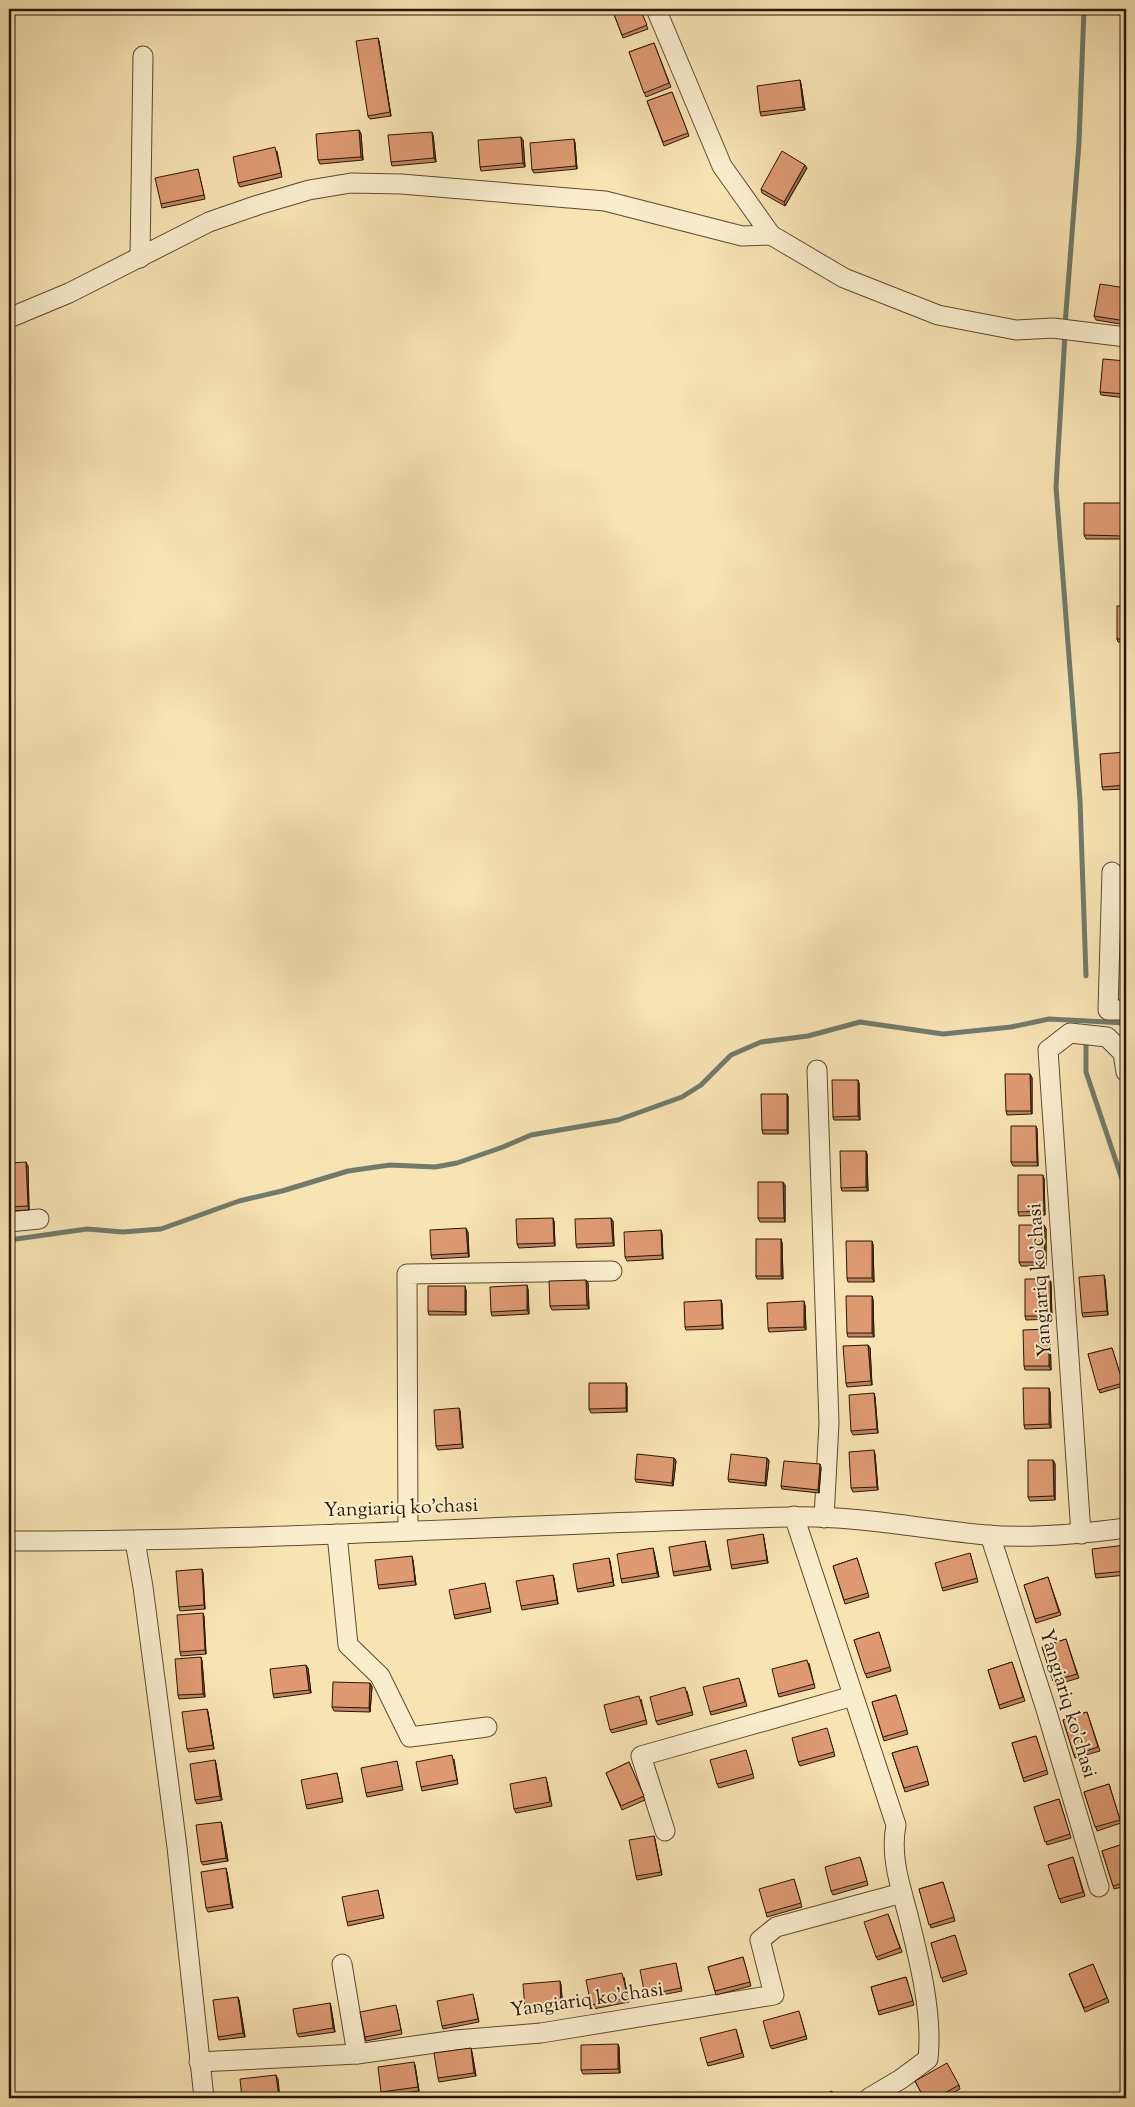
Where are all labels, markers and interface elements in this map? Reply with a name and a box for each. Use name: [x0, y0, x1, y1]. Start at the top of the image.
street label: Yangiariq ko'chasi: [1021, 1202, 1061, 1358]
street label: Yangiariq ko'chasi: [323, 1492, 479, 1526]
street label: Yangiariq ko'chasi: [1031, 1626, 1104, 1782]
street label: Yangiariq ko'chasi: [508, 1976, 666, 2026]

